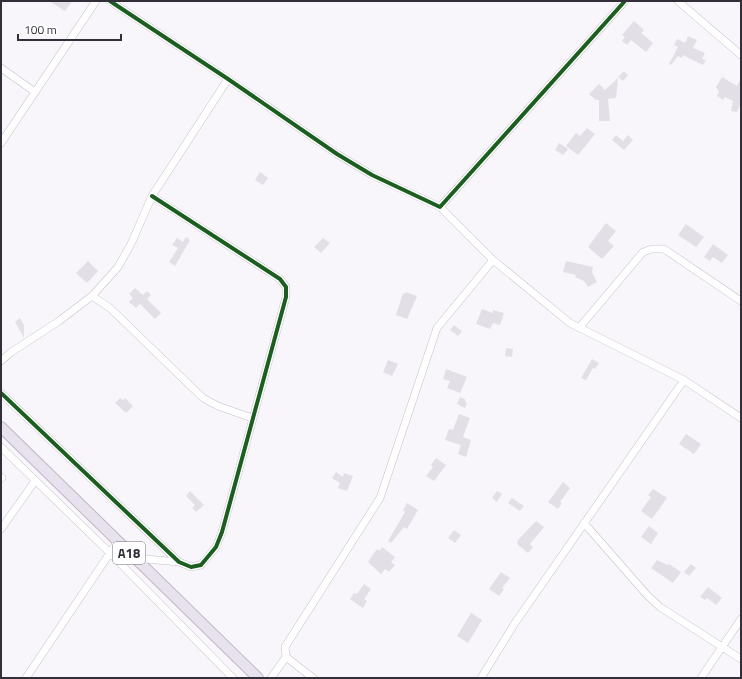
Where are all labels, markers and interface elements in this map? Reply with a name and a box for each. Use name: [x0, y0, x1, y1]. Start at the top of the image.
scale bar: [18, 16, 121, 42]
text: 100 m: [24, 20, 57, 39]
road number: A18: [113, 542, 145, 564]

